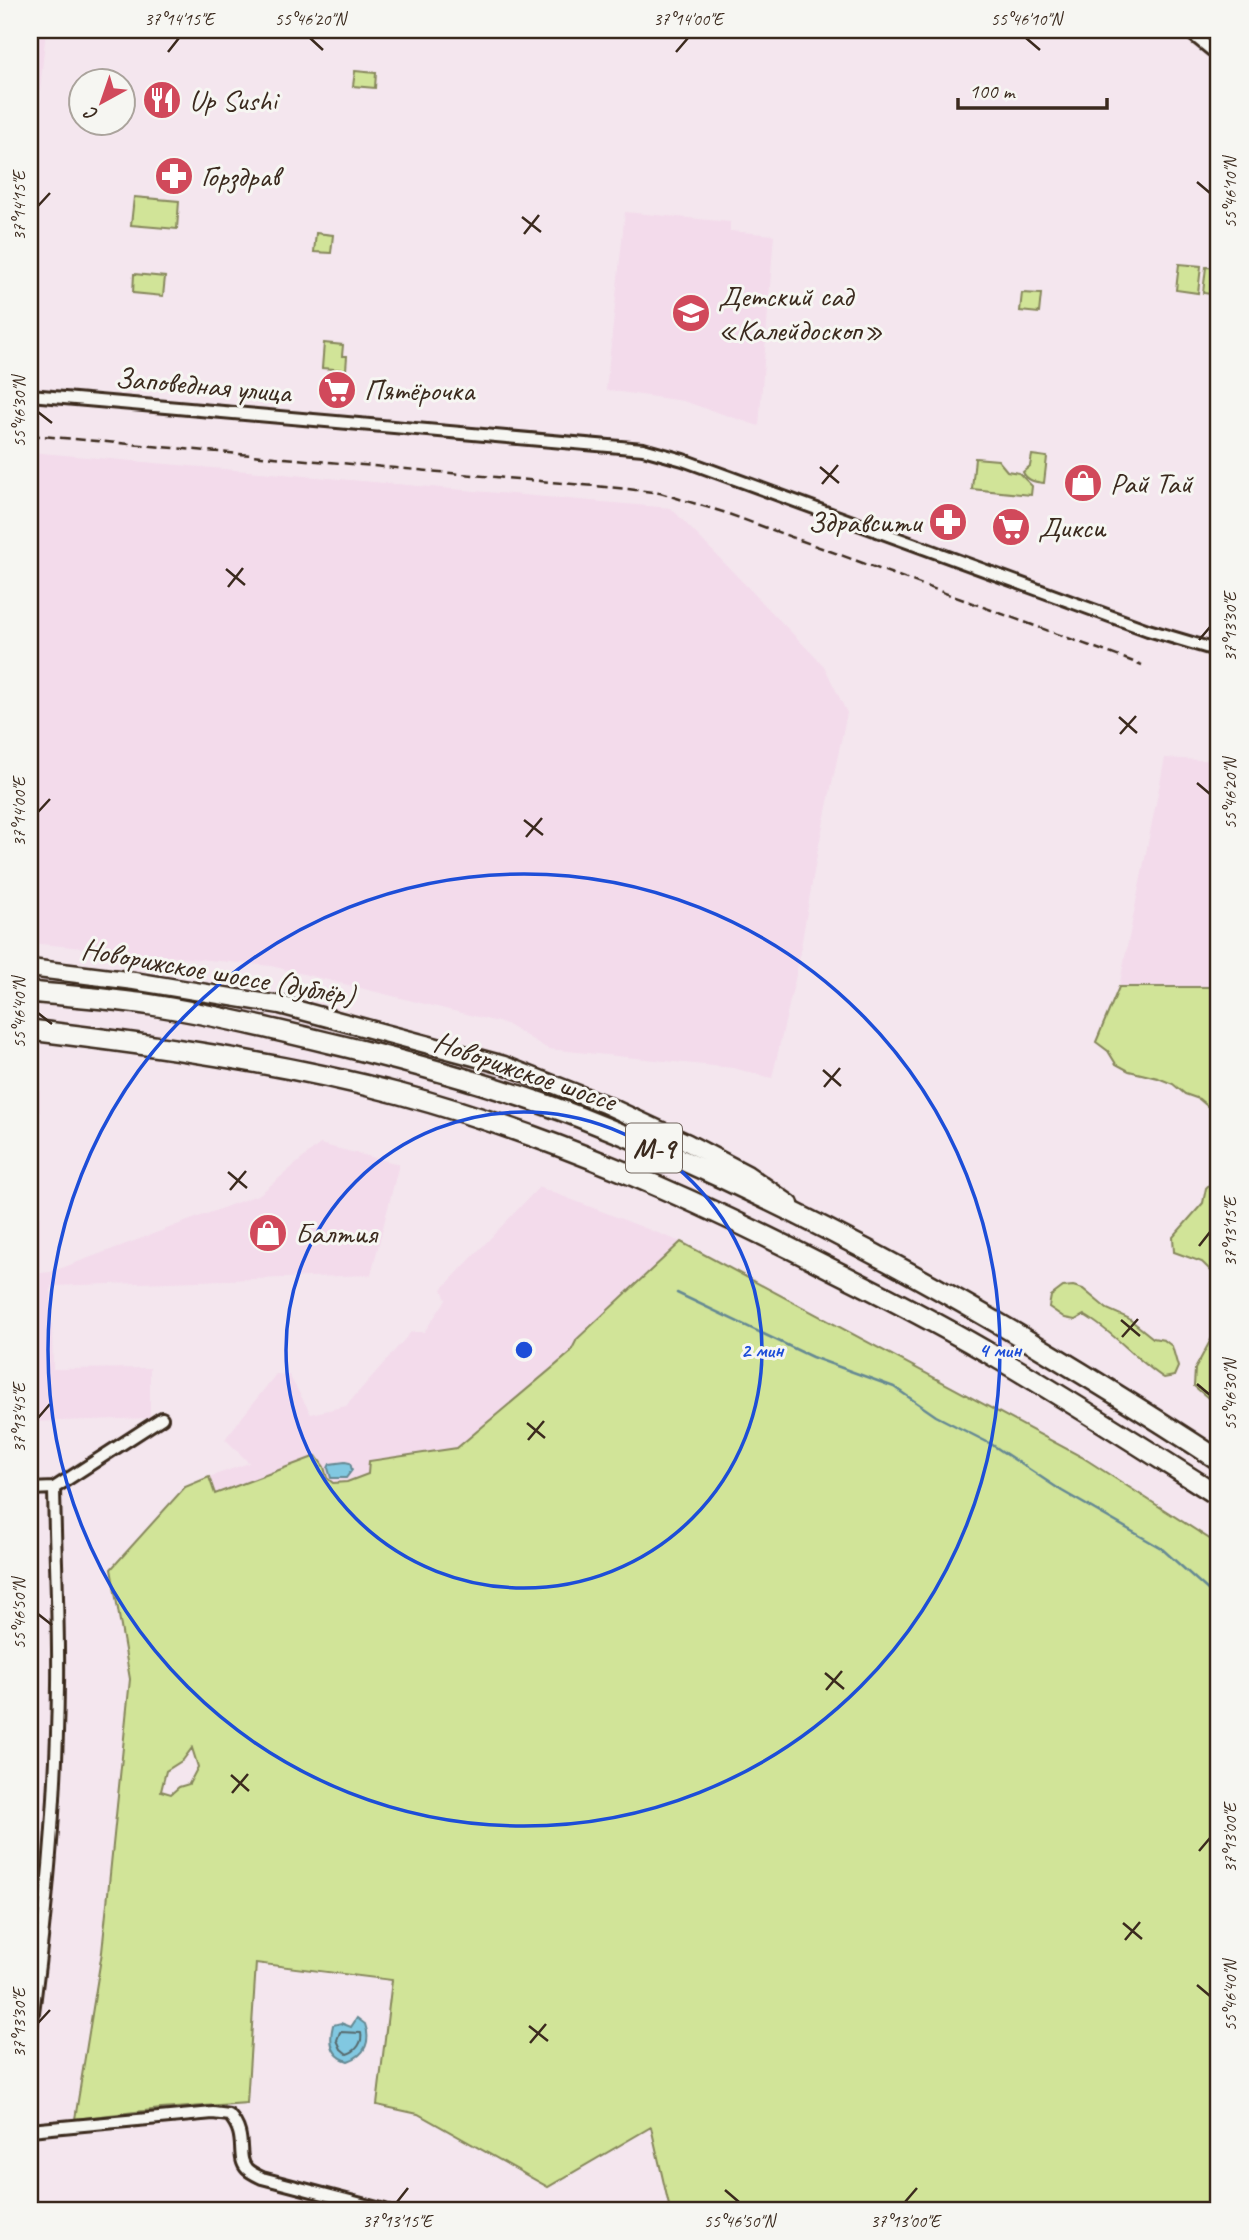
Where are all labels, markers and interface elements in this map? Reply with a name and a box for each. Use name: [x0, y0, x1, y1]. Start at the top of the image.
text: 37°14'15"E: [144, 8, 216, 30]
text: 55°46'20"N: [275, 8, 349, 30]
text: 37°14'00"E: [653, 8, 725, 30]
text: 55°46'10"N: [991, 8, 1065, 30]
north arrow: [66, 66, 136, 136]
scale bar: [958, 66, 1107, 110]
text: 100 m: [969, 78, 1016, 104]
restaurant icon: Up Sushi: [141, 79, 183, 121]
place label: Up Sushi: [189, 81, 280, 119]
text: С: [78, 100, 103, 126]
text: 55°46'10"N: [1219, 154, 1241, 228]
pharmacy icon: Горздрав: [153, 155, 195, 197]
place label: Горздрав: [201, 157, 284, 195]
text: 37°14'15"E: [8, 169, 30, 241]
place label: Детский сад «Калейдоскоп»: [718, 277, 883, 349]
school or university icon: Детский сад «Калейдоскоп»: [670, 292, 712, 334]
street label: Заповедная улица: [114, 358, 294, 412]
supermarket icon: Пятёрочка: [316, 369, 358, 411]
place label: Пятёрочка: [364, 371, 476, 409]
text: 55°46'30"N: [8, 373, 30, 447]
shop icon: Рай Тай: [1062, 462, 1104, 504]
place label: Рай Тай: [1110, 464, 1194, 502]
pharmacy icon: Здравсити: [927, 501, 969, 543]
place label: Здравсити: [808, 503, 923, 541]
supermarket icon: Дикси: [990, 506, 1032, 548]
place label: Дикси: [1038, 508, 1107, 546]
text: 37°13'30"E: [1219, 590, 1241, 662]
text: 55°46'20"N: [1219, 755, 1241, 829]
text: 37°14'00"E: [8, 775, 30, 847]
street label: Новорижское шоссе (дублёр): [79, 929, 359, 1015]
text: 55°46'40"N: [8, 974, 30, 1048]
street label: Новорижское шоссе: [429, 1022, 623, 1121]
road number: М-9: [626, 1124, 682, 1172]
text: 37°13'15"E: [1219, 1195, 1241, 1267]
shop icon: Балтия: [247, 1212, 289, 1254]
place label: Балтия: [295, 1214, 380, 1252]
text: 2 мин: [741, 1337, 785, 1363]
text: 4 мин: [979, 1337, 1023, 1363]
centre of rings: [512, 1338, 536, 1362]
text: 55°46'30"N: [1219, 1356, 1241, 1430]
text: 37°13'45"E: [8, 1381, 30, 1453]
text: 55°46'50"N: [8, 1575, 30, 1649]
text: 37°13'00"E: [1219, 1801, 1241, 1873]
text: 55°46'40"N: [1219, 1957, 1241, 2031]
text: 37°13'30"E: [8, 1986, 30, 2058]
text: 37°13'15"E: [362, 2210, 434, 2232]
text: 55°46'50"N: [704, 2210, 778, 2232]
text: 37°13'00"E: [870, 2210, 942, 2232]

